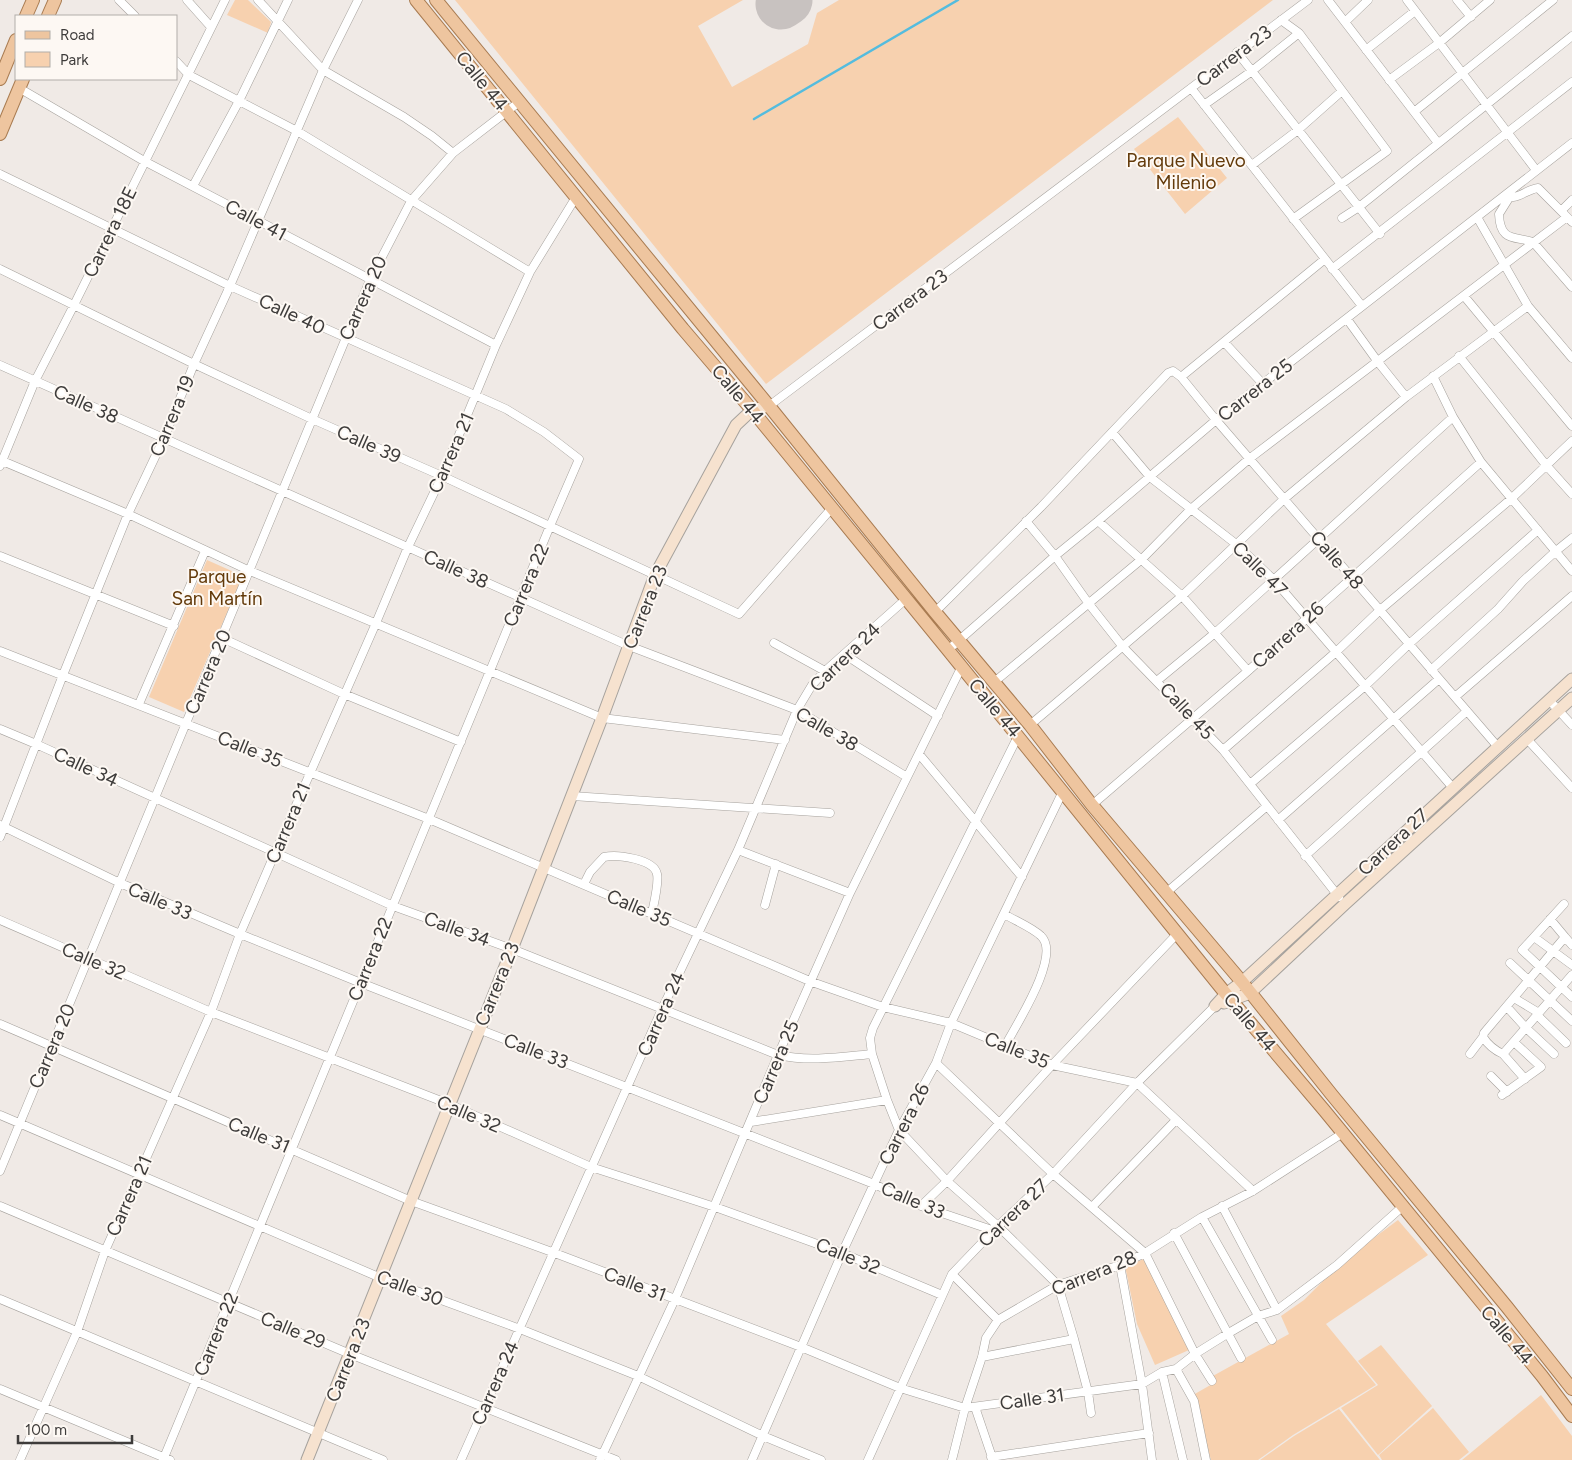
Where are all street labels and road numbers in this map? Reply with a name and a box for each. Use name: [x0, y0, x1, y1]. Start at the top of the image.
street label: Carrera 23: [1192, 20, 1276, 92]
street label: Calle 44: [451, 46, 513, 116]
street label: Carrera 18E: [78, 183, 142, 281]
street label: Calle 41: [221, 194, 291, 246]
street label: Carrera 20: [334, 252, 392, 344]
street label: Carrera 23: [868, 264, 952, 336]
street label: Calle 40: [255, 289, 329, 339]
street label: Carrera 25: [1213, 354, 1297, 426]
street label: Calle 44: [707, 360, 770, 429]
street label: Carrera 19: [145, 372, 199, 460]
street label: Calle 38: [50, 379, 122, 429]
street label: Carrera 21: [423, 409, 479, 497]
street label: Calle 39: [333, 420, 405, 468]
street label: Calle 48: [1305, 526, 1369, 594]
street label: Calle 47: [1228, 537, 1292, 601]
street label: Carrera 22: [498, 540, 554, 630]
street label: Calle 38: [420, 544, 492, 594]
street label: Carrera 23: [618, 562, 672, 652]
street label: Carrera 26: [1247, 597, 1329, 673]
street label: Carrera 24: [805, 617, 885, 696]
street label: Carrera 20: [180, 626, 236, 718]
street label: Calle 44: [964, 674, 1027, 743]
street label: Calle 45: [1155, 678, 1219, 744]
street label: Calle 38: [791, 702, 863, 756]
street label: Calle 35: [214, 726, 286, 772]
street label: Calle 34: [50, 742, 122, 792]
street label: Carrera 21: [261, 779, 315, 867]
street label: Carrera 27: [1353, 803, 1433, 881]
street label: Calle 33: [124, 877, 196, 925]
street label: Calle 35: [603, 884, 675, 932]
street label: Calle 34: [421, 906, 494, 952]
street label: Carrera 22: [343, 914, 397, 1004]
street label: Calle 32: [58, 937, 130, 985]
street label: Carrera 23: [470, 939, 524, 1029]
street label: Carrera 24: [632, 968, 690, 1060]
street label: Calle 44: [1219, 988, 1282, 1057]
street label: Carrera 20: [24, 1000, 80, 1092]
street label: Carrera 25: [748, 1016, 804, 1107]
street label: Calle 35: [981, 1027, 1053, 1073]
street label: Calle 33: [500, 1028, 572, 1074]
street label: Carrera 26: [874, 1079, 935, 1169]
street label: Calle 32: [433, 1090, 505, 1138]
street label: Calle 31: [225, 1112, 293, 1158]
street label: Carrera 21: [101, 1152, 157, 1240]
street label: Carrera 27: [973, 1174, 1053, 1252]
street label: Calle 33: [877, 1176, 949, 1224]
street label: Calle 32: [812, 1233, 884, 1279]
street label: Carrera 28: [1048, 1246, 1140, 1300]
street label: Calle 31: [601, 1262, 669, 1306]
street label: Calle 30: [374, 1265, 446, 1311]
street label: Carrera 22: [189, 1289, 243, 1379]
street label: Calle 44: [1476, 1301, 1539, 1370]
street label: Calle 29: [257, 1306, 329, 1354]
street label: Carrera 23: [321, 1315, 375, 1405]
street label: Carrera 24: [466, 1337, 524, 1429]
street label: Calle 31: [998, 1383, 1066, 1415]

